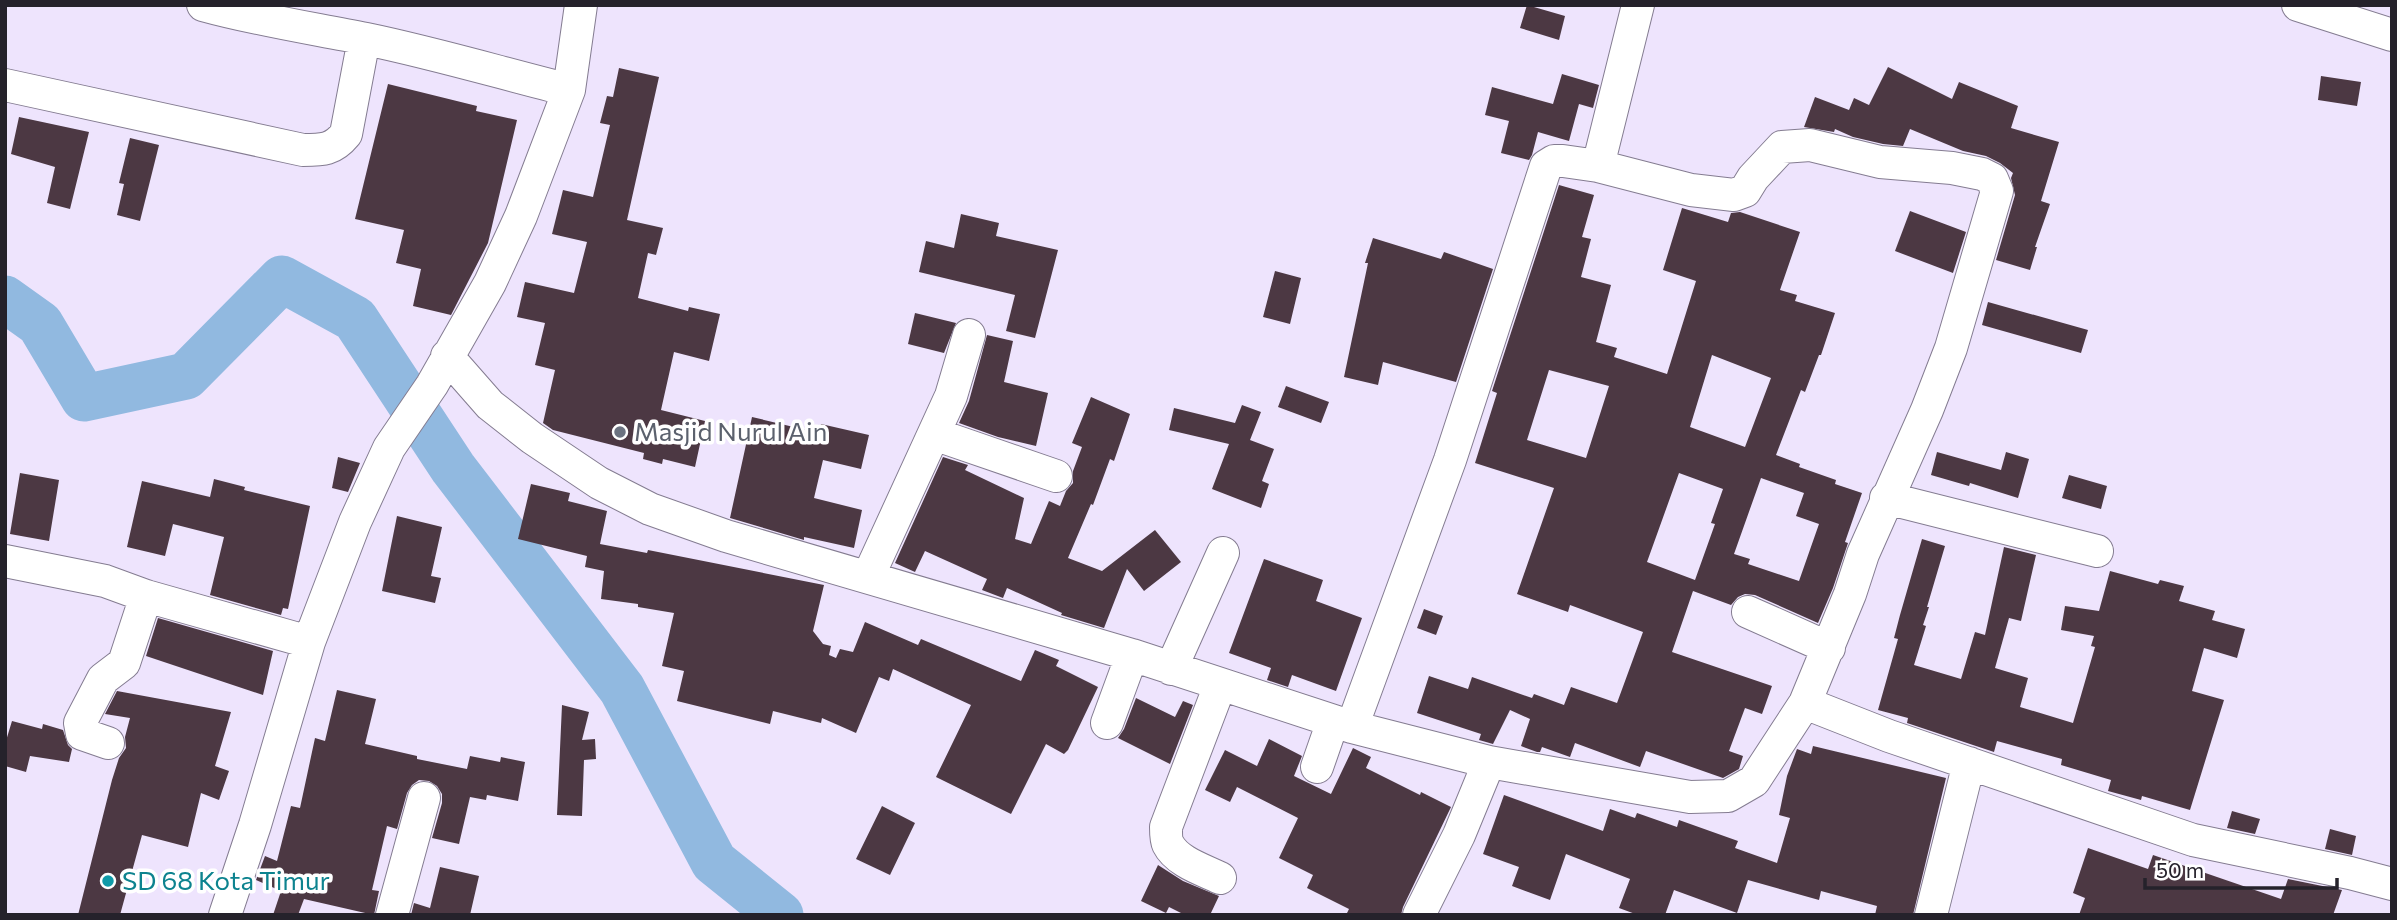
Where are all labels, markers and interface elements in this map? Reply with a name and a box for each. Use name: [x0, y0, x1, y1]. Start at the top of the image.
place label: Masjid Nurul Ain: [634, 415, 828, 446]
marker: Masjid Nurul Ain: [612, 424, 628, 440]
scale bar: [2145, 846, 2338, 890]
text: 50 m: [2156, 857, 2204, 882]
place label: SD 68 Kota Timur: [122, 864, 330, 895]
marker: SD 68 Kota Timur: [100, 873, 116, 889]

